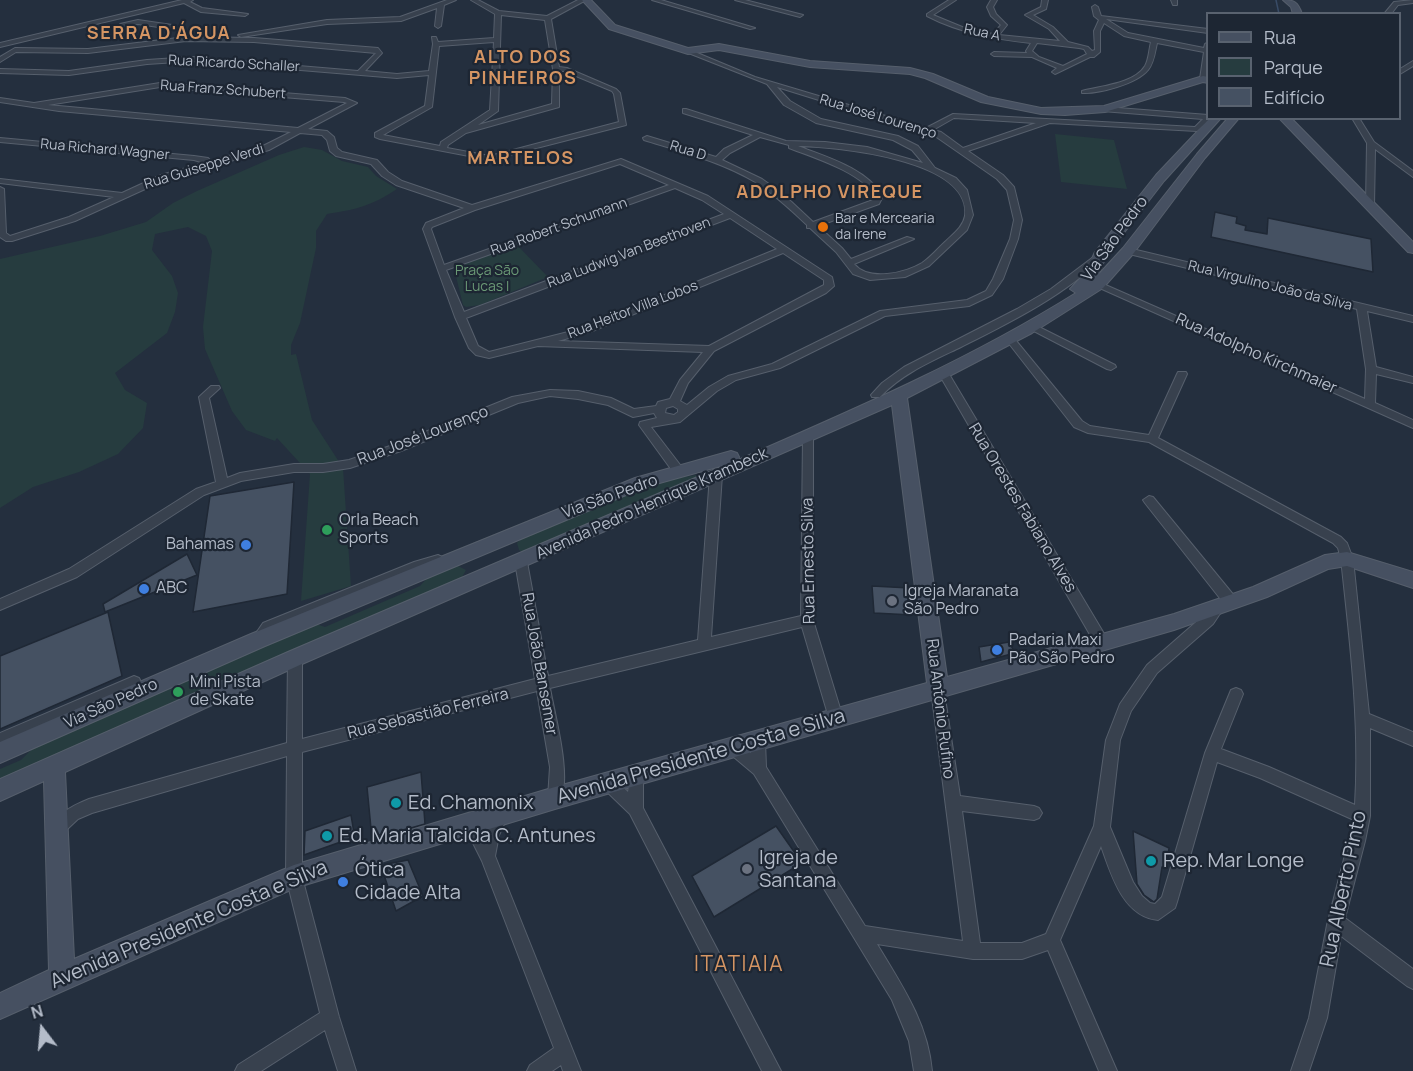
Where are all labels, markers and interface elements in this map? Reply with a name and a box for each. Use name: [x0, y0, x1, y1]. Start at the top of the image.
legend: [1206, 12, 1401, 120]
street label: Rua A: [962, 21, 1002, 45]
district label: SERRA D'ÁGUA: [87, 23, 231, 45]
text: Rua: [1264, 25, 1296, 49]
district label: ALTO DOS PINHEIROS: [469, 47, 577, 90]
street label: Rua Ricardo Schaller: [168, 52, 300, 76]
text: Parque: [1264, 55, 1323, 79]
street label: Rua Franz Schubert: [160, 77, 286, 103]
text: Edifício: [1264, 85, 1325, 109]
street label: Rua José Lourenço: [817, 91, 939, 143]
street label: Rua Richard Wagner: [40, 136, 170, 164]
street label: Rua D: [668, 138, 708, 164]
street label: Rua Guiseppe Verdi: [142, 141, 266, 193]
district label: MARTELOS: [467, 148, 575, 170]
district label: ADOLPHO VIREQUE: [736, 182, 924, 204]
street label: Via São Pedro: [1078, 193, 1152, 285]
street label: Rua Robert Schumann: [488, 194, 630, 260]
place label: Bar e Mercearia da Irene: [835, 211, 934, 244]
street label: Rua Ludwig Van Beethoven: [545, 214, 713, 292]
marker: Bar e Mercearia da Irene: [816, 220, 830, 234]
street label: Rua Virgulino João da Silva: [1186, 257, 1354, 315]
park label: Praça São Lucas I: [455, 263, 519, 296]
street label: Rua Heitor Villa Lobos: [566, 277, 700, 343]
street label: Rua Adolpho Kirchmaier: [1172, 310, 1340, 398]
street label: Rua José Lourenço: [355, 402, 491, 470]
street label: Rua Orestes Fabiano Alves: [964, 420, 1080, 596]
street label: Avenida Pedro Henrique Krambeck: [533, 444, 771, 564]
street label: Via São Pedro: [560, 471, 660, 523]
street label: Rua Ernesto Silva: [798, 498, 820, 624]
place label: Orla Beach Sports: [339, 511, 418, 549]
marker: Orla Beach Sports: [320, 523, 334, 537]
place label: Bahamas: [166, 535, 234, 555]
marker: Bahamas: [239, 538, 253, 552]
place label: ABC: [156, 579, 187, 599]
marker: ABC: [137, 582, 151, 596]
place label: Igreja Maranata São Pedro: [904, 582, 1019, 620]
street label: Rua João Bansemer: [517, 591, 561, 737]
marker: Igreja Maranata São Pedro: [885, 594, 899, 608]
place label: Padaria Maxi Pão São Pedro: [1009, 631, 1115, 669]
street label: Rua Antônio Rufino: [922, 638, 958, 780]
marker: Padaria Maxi Pão São Pedro: [990, 643, 1004, 657]
place label: Mini Pista de Skate: [190, 673, 261, 711]
street label: Via São Pedro: [61, 675, 161, 733]
marker: Mini Pista de Skate: [171, 685, 185, 699]
street label: Rua Sebastião Ferreira: [345, 685, 511, 743]
street label: Avenida Presidente Costa e Silva: [554, 704, 848, 810]
place label: Ed. Chamonix: [408, 791, 533, 815]
marker: Ed. Chamonix: [389, 796, 403, 810]
street label: Rua Alberto Pinto: [1316, 809, 1372, 969]
place label: Ed. Maria Talcida C. Antunes: [339, 824, 596, 848]
marker: Ed. Maria Talcida C. Antunes: [320, 829, 334, 843]
place label: Igreja de Santana: [759, 846, 838, 893]
place label: Rep. Mar Longe: [1163, 849, 1304, 873]
marker: Rep. Mar Longe: [1144, 854, 1158, 868]
street label: Avenida Presidente Costa e Silva: [47, 856, 331, 994]
place label: Ótica Cidade Alta: [355, 858, 461, 905]
marker: Igreja de Santana: [740, 862, 754, 876]
marker: Ótica Cidade Alta: [336, 875, 350, 889]
district label: ITATIAIA: [694, 952, 784, 978]
north arrow: [12, 999, 72, 1059]
text: N: [28, 1000, 46, 1024]

